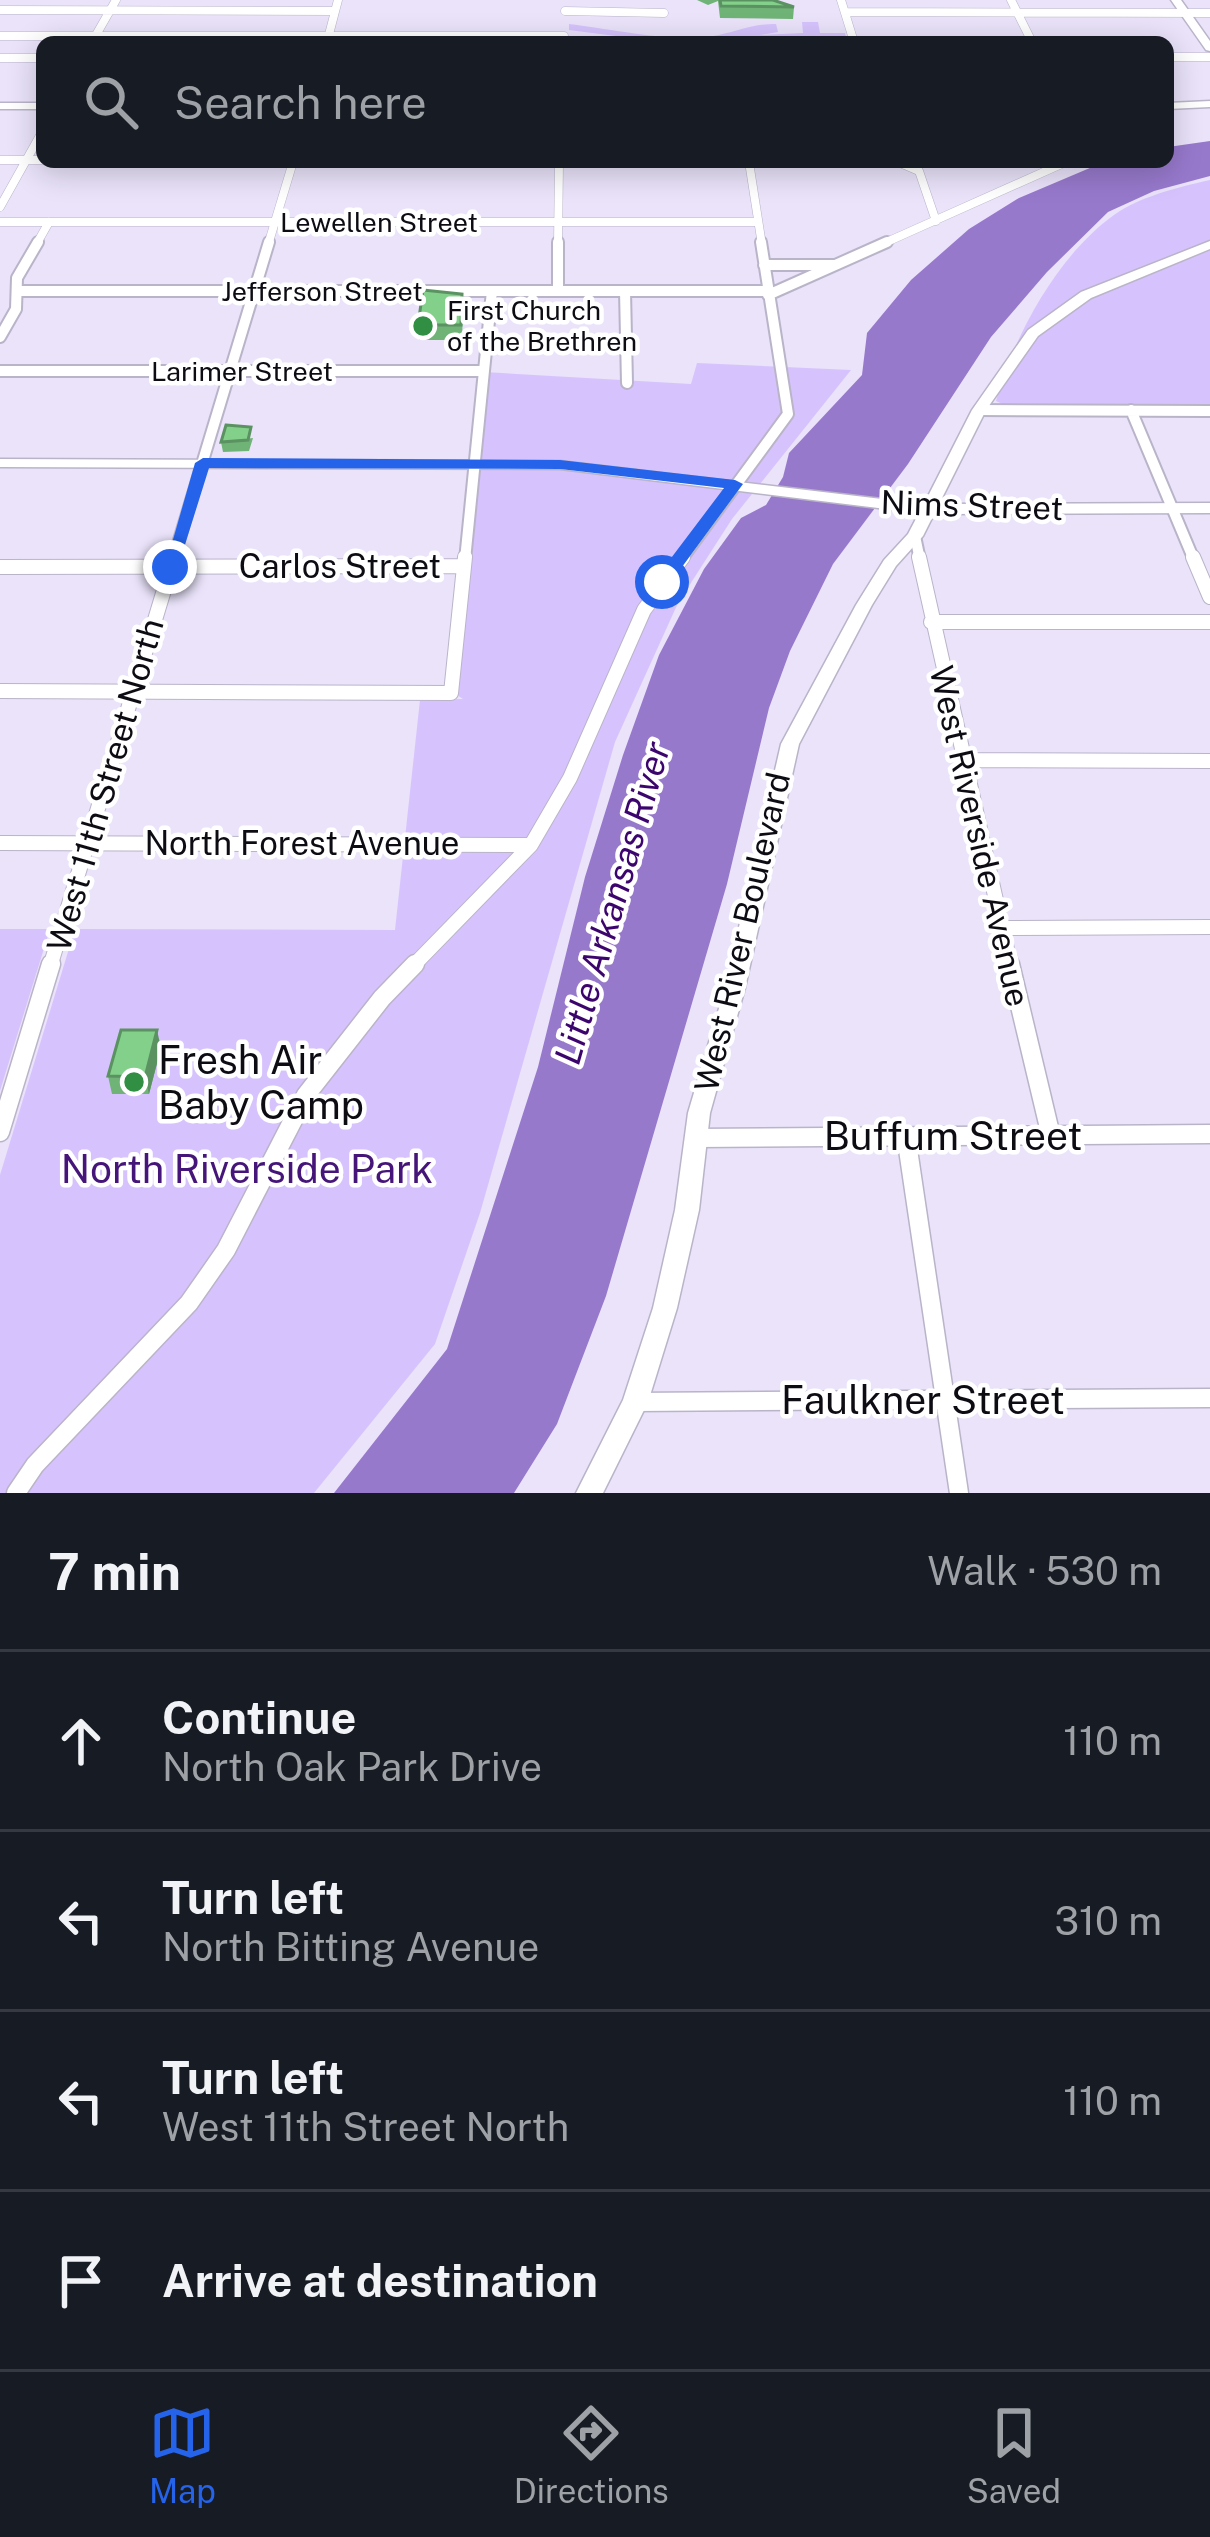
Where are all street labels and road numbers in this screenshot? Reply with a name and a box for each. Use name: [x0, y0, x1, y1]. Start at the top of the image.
street label: Lewellen Street: [280, 206, 478, 238]
street label: Jefferson Street: [221, 275, 423, 307]
street label: Larimer Street: [151, 355, 333, 387]
street label: Nims Street: [880, 483, 1064, 527]
street label: Carlos Street: [239, 547, 441, 585]
street label: West 11th Street North: [39, 614, 171, 956]
street label: West Riverside Avenue: [922, 662, 1038, 1010]
street label: West River Boulevard: [687, 769, 797, 1095]
street label: North Forest Avenue: [144, 824, 460, 862]
street label: Buffum Street: [824, 1113, 1082, 1159]
street label: Faulkner Street: [781, 1377, 1065, 1423]

